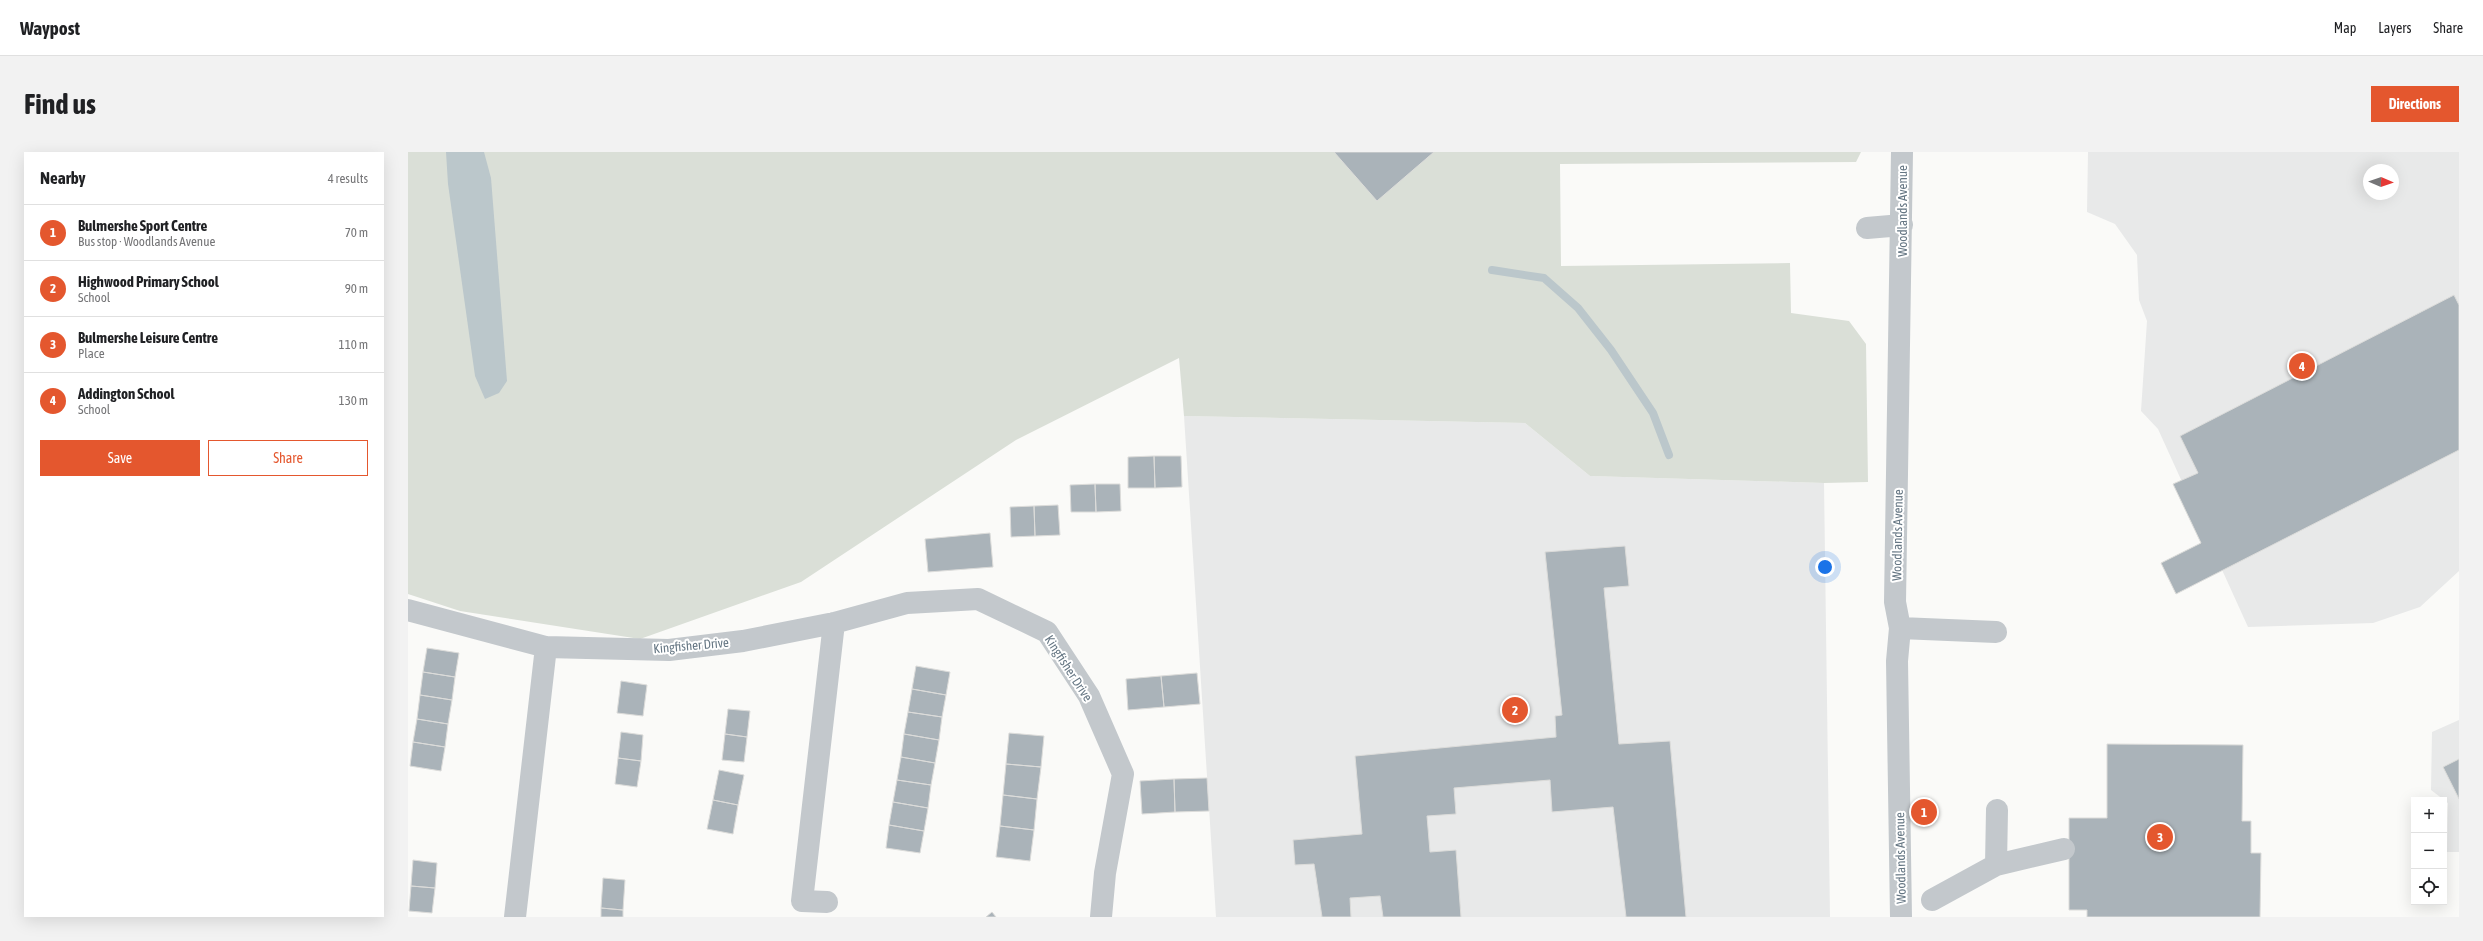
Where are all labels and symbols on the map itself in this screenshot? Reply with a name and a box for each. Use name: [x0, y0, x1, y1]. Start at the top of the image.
north arrow: [2363, 164, 2399, 200]
street label: Woodlands Avenue: [1895, 165, 1910, 257]
pin: 4: [2289, 351, 2315, 381]
street label: Woodlands Avenue: [1889, 489, 1906, 581]
your location: [1815, 557, 1835, 577]
street label: Kingfisher Drive: [1042, 633, 1095, 704]
street label: Kingfisher Drive: [653, 635, 729, 656]
pin: 2: [1502, 695, 1528, 725]
pin: 1: [1911, 797, 1937, 827]
street label: Woodlands Avenue: [1892, 812, 1909, 904]
pin: 3: [2147, 822, 2173, 852]

